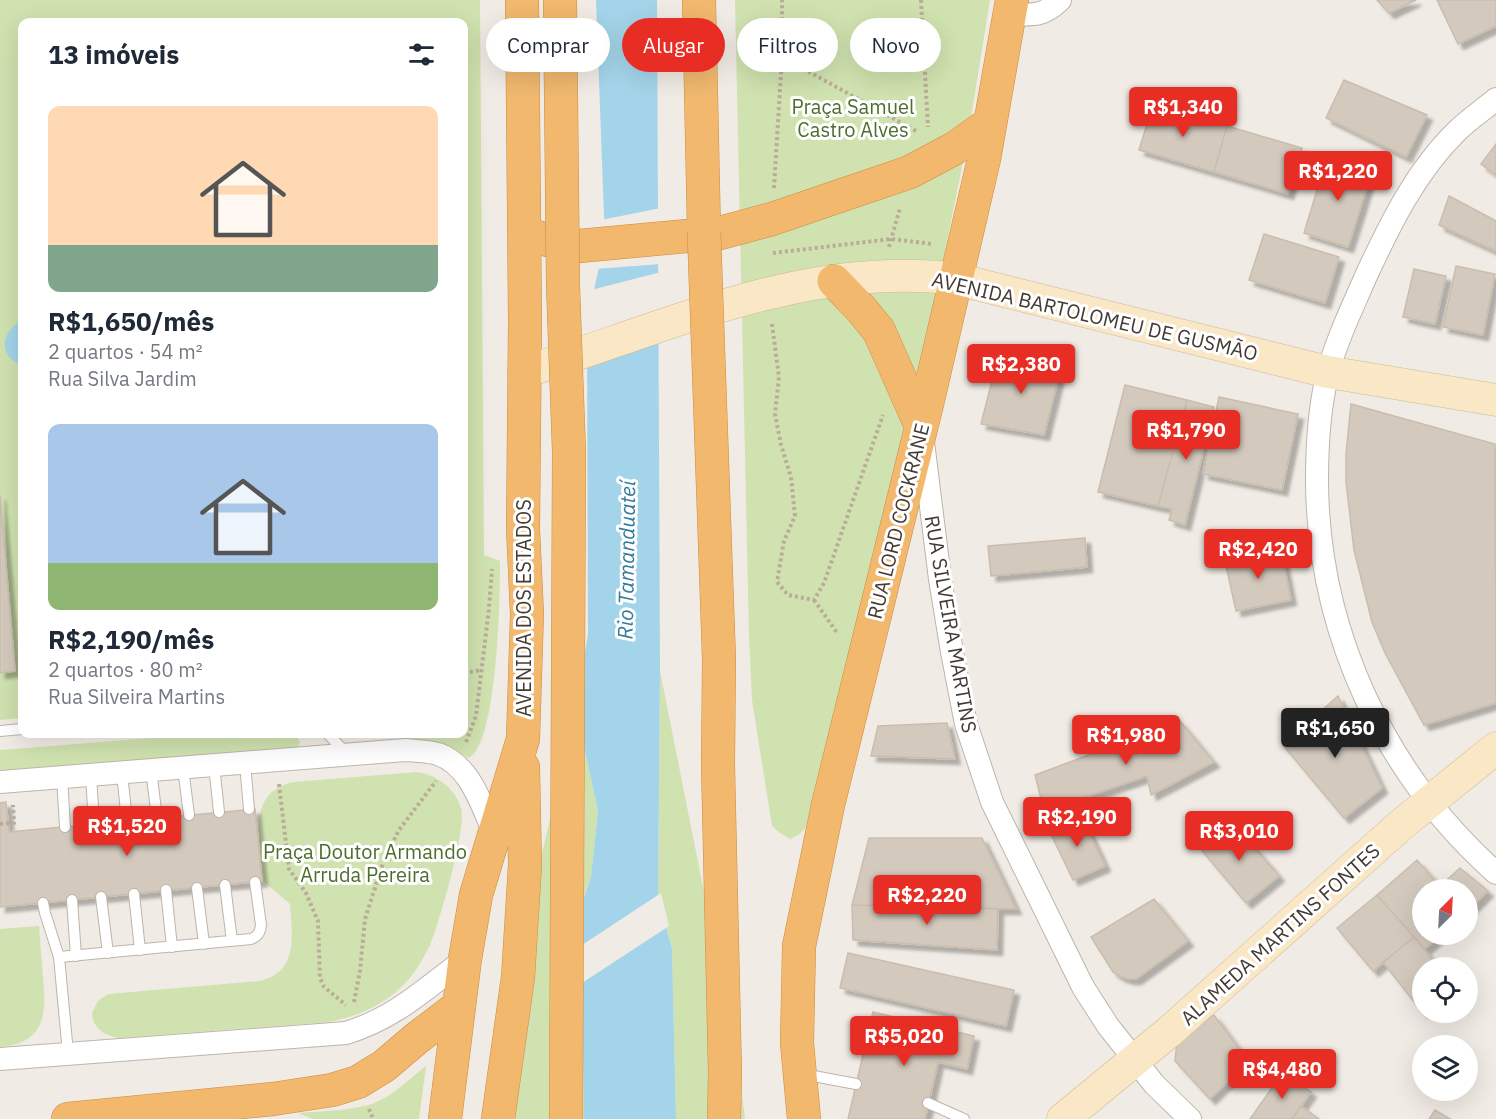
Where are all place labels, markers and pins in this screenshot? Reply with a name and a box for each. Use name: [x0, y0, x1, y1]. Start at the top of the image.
pin: R$1,340: [1128, 87, 1238, 138]
pin: R$1,220: [1283, 151, 1393, 202]
pin: R$2,380: [966, 344, 1076, 395]
pin: R$1,790: [1131, 410, 1241, 461]
pin: R$2,420: [1203, 529, 1313, 580]
pin: R$1,650: [1280, 708, 1390, 759]
pin: R$1,980: [1071, 715, 1181, 766]
pin: R$2,190: [1022, 797, 1132, 848]
pin: R$1,520: [72, 806, 182, 857]
pin: R$3,010: [1184, 811, 1294, 862]
pin: R$2,220: [872, 875, 982, 926]
pin: R$5,020: [849, 1016, 959, 1067]
pin: R$4,480: [1227, 1049, 1337, 1100]

